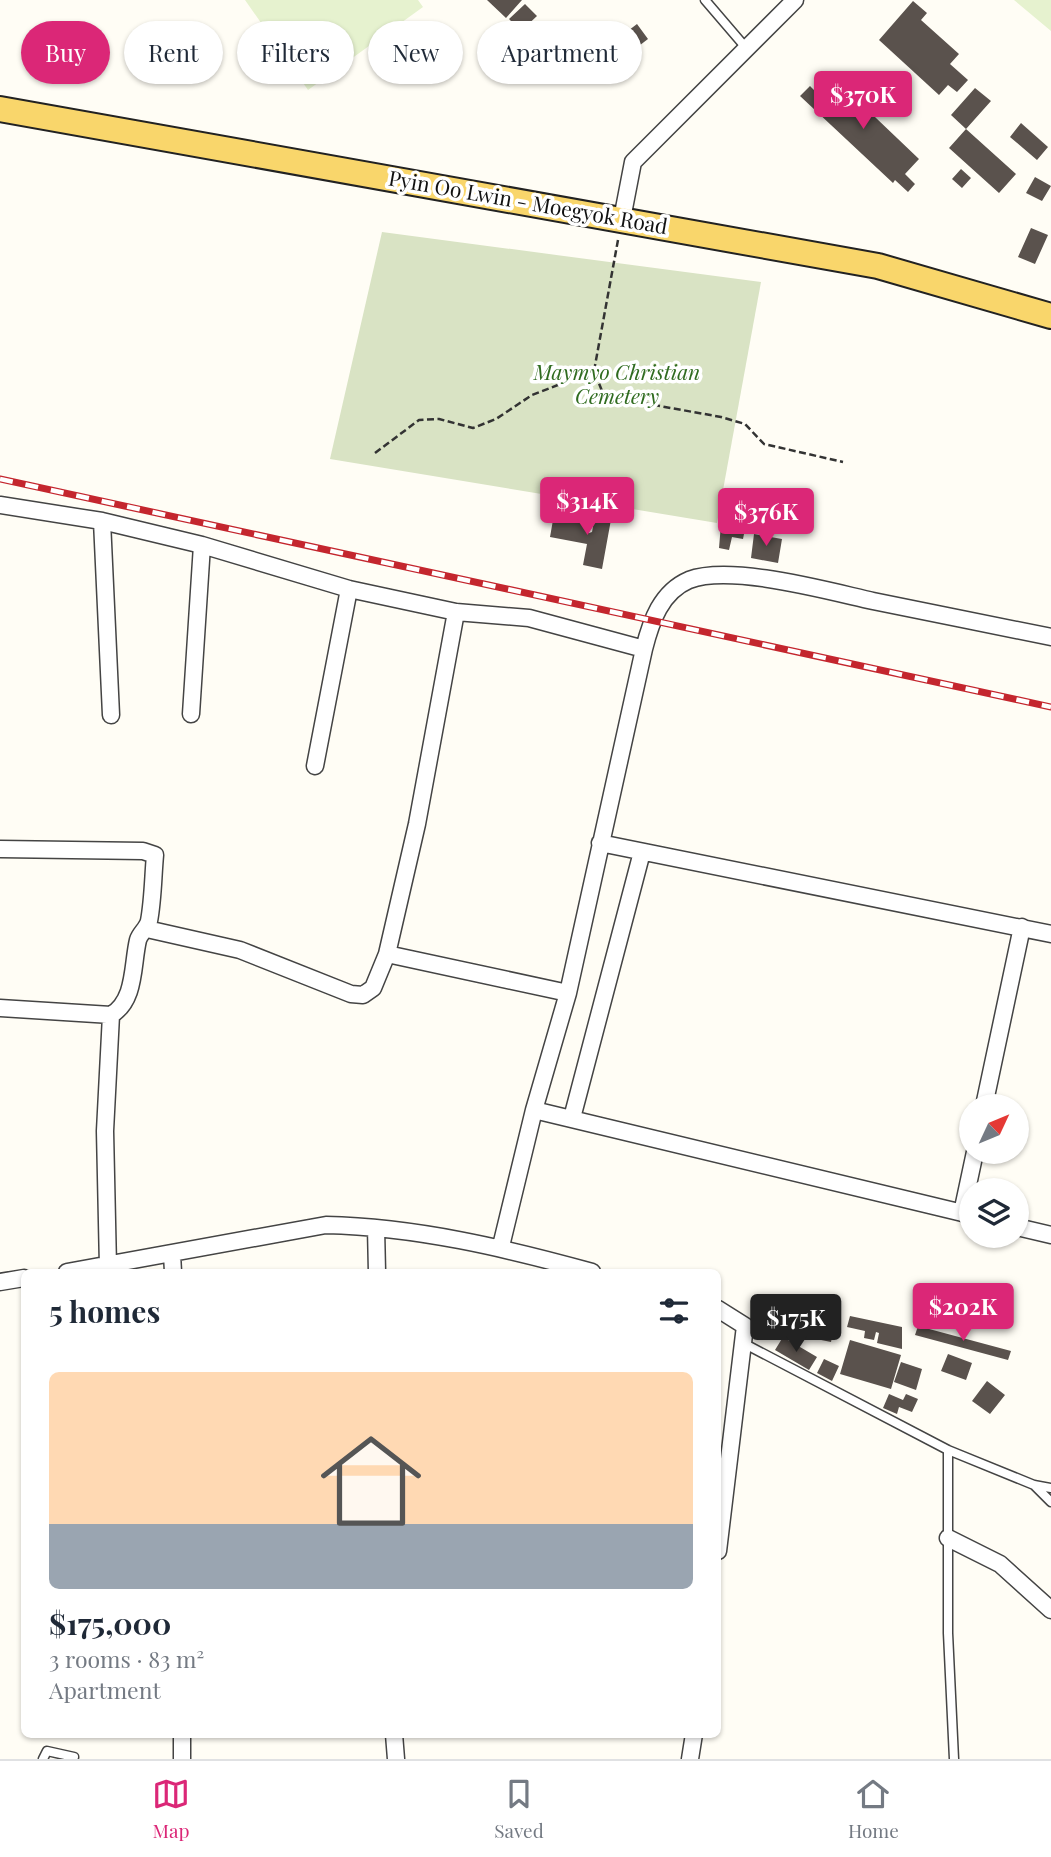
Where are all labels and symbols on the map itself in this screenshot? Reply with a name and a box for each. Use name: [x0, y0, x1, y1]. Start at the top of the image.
pin: $370K: [814, 72, 912, 131]
street label: Pyin Oo Lwin - Moegyok Road: [387, 163, 670, 239]
park label: Maymyo Christian Cemetery: [533, 357, 700, 409]
pin: $314K: [538, 477, 636, 537]
pin: $376K: [717, 489, 815, 548]
north arrow: [959, 1094, 1029, 1164]
pin: $202K: [914, 1284, 1012, 1343]
pin: $175K: [747, 1294, 845, 1354]

